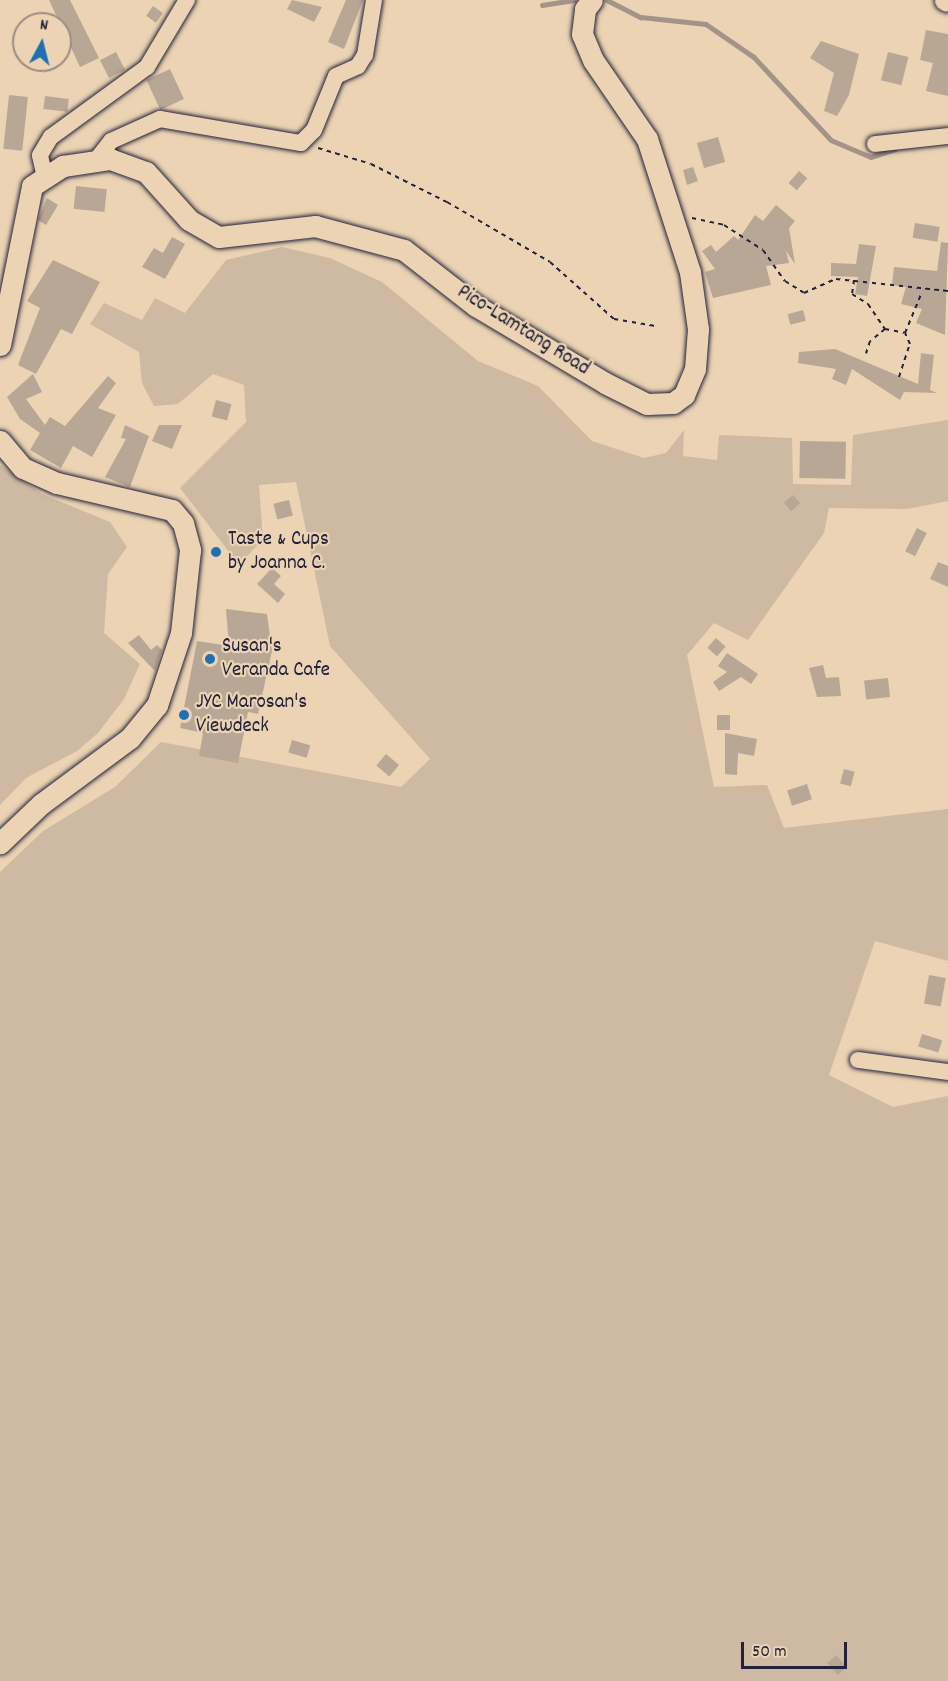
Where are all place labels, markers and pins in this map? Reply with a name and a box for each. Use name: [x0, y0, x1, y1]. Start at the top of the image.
place label: Taste & Cups by Joanna C.: [228, 527, 329, 577]
marker: Taste & Cups by Joanna C.: [209, 545, 223, 559]
place label: Susan's Veranda Cafe: [222, 634, 330, 684]
marker: Susan's Veranda Cafe: [203, 652, 217, 666]
place label: JYC Marosan's Viewdeck: [196, 690, 307, 740]
marker: JYC Marosan's Viewdeck: [177, 708, 191, 722]

